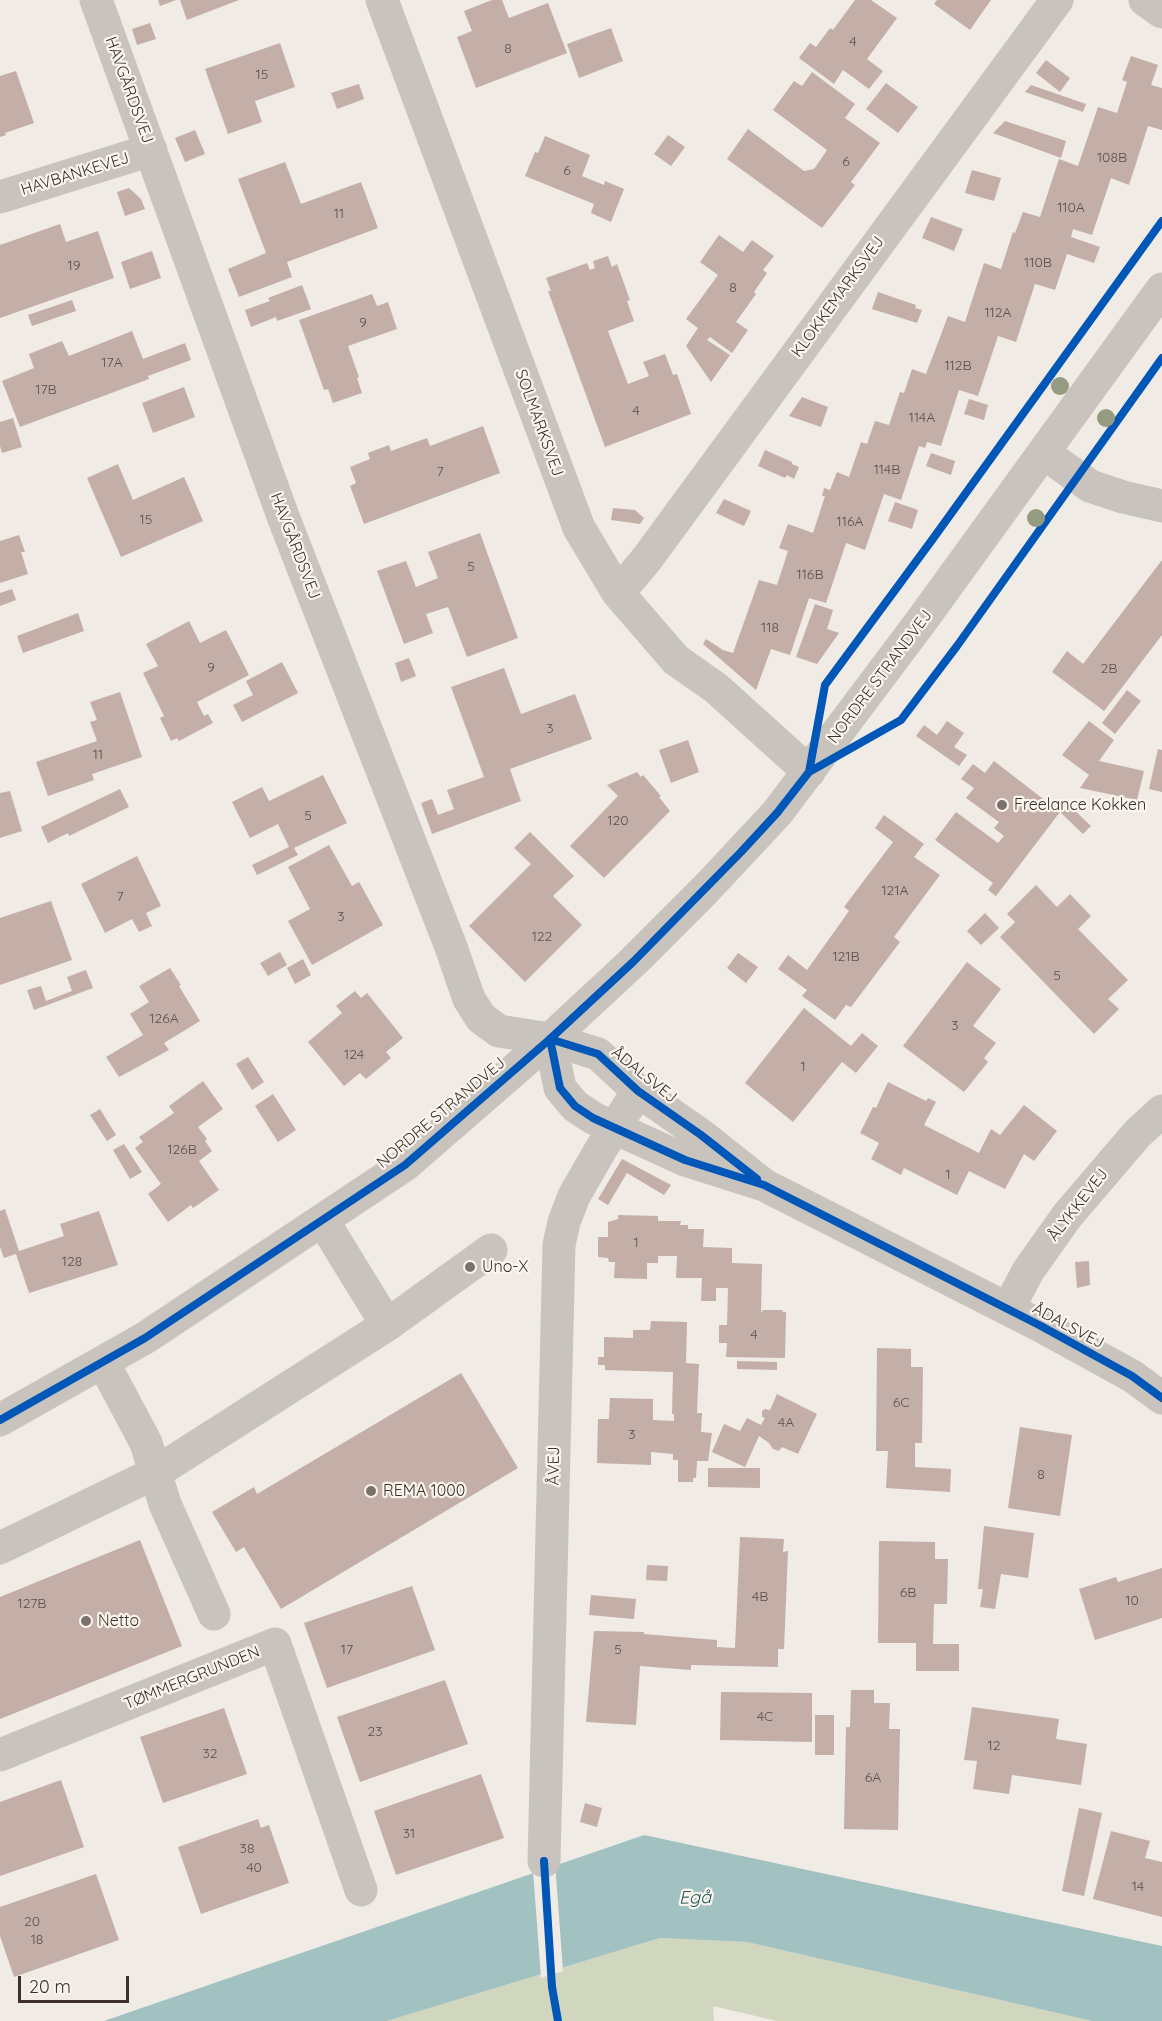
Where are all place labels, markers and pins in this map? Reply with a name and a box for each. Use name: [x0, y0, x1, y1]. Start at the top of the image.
place label: Freelance Kokken: [1014, 795, 1146, 815]
marker: Freelance Kokken: [995, 798, 1009, 812]
place label: Uno-X: [482, 1257, 528, 1277]
marker: Uno-X: [463, 1260, 477, 1274]
place label: REMA 1000: [383, 1481, 465, 1501]
marker: REMA 1000: [364, 1484, 378, 1498]
place label: Netto: [98, 1611, 139, 1631]
marker: Netto: [79, 1614, 93, 1628]

